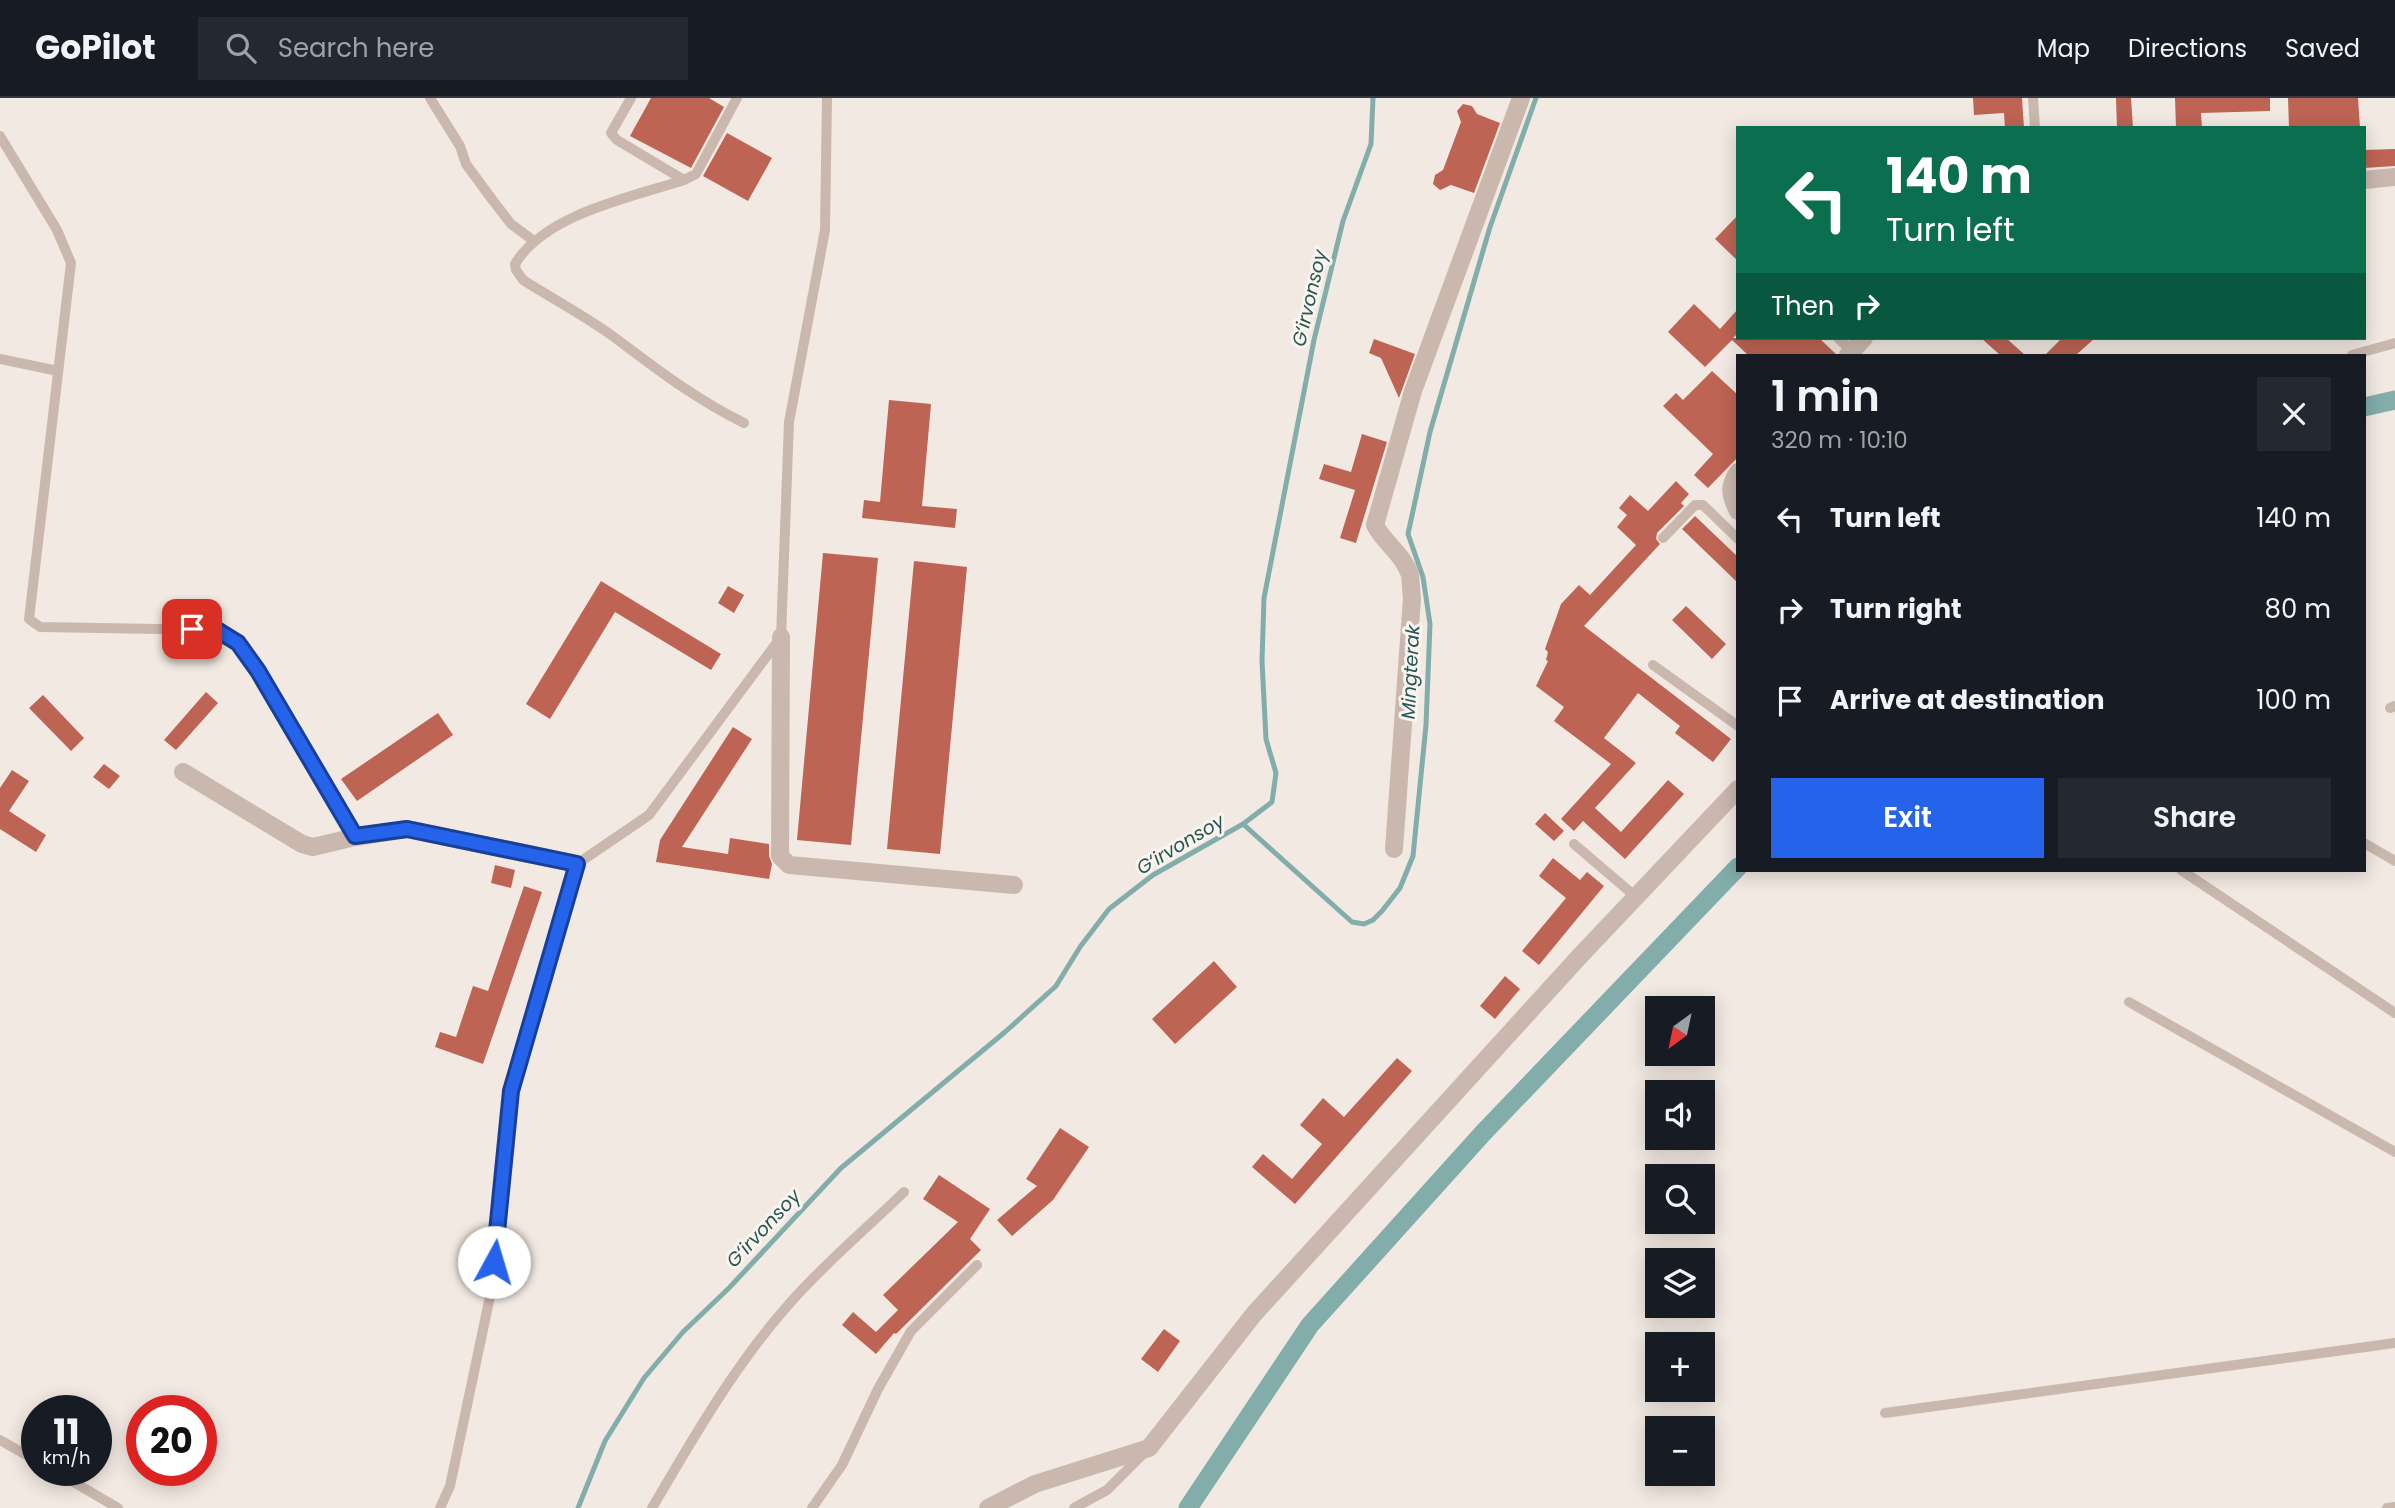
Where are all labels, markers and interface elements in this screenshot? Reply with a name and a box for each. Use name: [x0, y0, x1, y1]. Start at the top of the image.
search box: [198, 17, 688, 80]
text: GoPilot: [35, 24, 156, 71]
icon: search: [222, 29, 260, 67]
text: Search here: [278, 30, 434, 66]
text: Map: [2037, 32, 2090, 65]
text: Directions: [2128, 32, 2247, 65]
text: Saved: [2285, 32, 2360, 65]
text: 140 m: [1886, 142, 2032, 210]
icon: left: [1771, 154, 1862, 245]
text: Turn left: [1886, 207, 2015, 252]
water label: G‘irvonsoy: [1285, 246, 1334, 349]
icon: right: [1848, 287, 1886, 325]
text: Then: [1771, 288, 1834, 324]
text: 1 min: [1771, 367, 1880, 426]
button: close: [2257, 377, 2331, 451]
text: 320 m · 10:10: [1771, 424, 1908, 456]
icon: left: [1771, 500, 1809, 538]
text: Turn left: [1830, 500, 1941, 536]
text: 140 m: [2256, 500, 2331, 536]
icon: right: [1771, 591, 1809, 629]
text: Turn right: [1830, 591, 1962, 627]
text: 80 m: [2265, 591, 2331, 627]
pin: [162, 599, 222, 659]
icon: arrive: [173, 610, 211, 648]
water label: Mingterak: [1395, 623, 1427, 720]
icon: arrive: [1771, 682, 1809, 720]
text: Arrive at destination: [1830, 682, 2105, 718]
text: 100 m: [2256, 682, 2331, 718]
button: Exit: [1771, 778, 2044, 858]
button: Share: [2058, 778, 2331, 858]
water label: G‘irvonsoy: [1131, 807, 1231, 881]
north arrow: [1645, 996, 1715, 1066]
map controls: [1645, 996, 1715, 1486]
button: sound: [1645, 1080, 1715, 1150]
button: search: [1645, 1164, 1715, 1234]
water label: G‘irvonsoy: [720, 1182, 808, 1274]
position arrow: [457, 1225, 531, 1299]
button: layers: [1645, 1248, 1715, 1318]
button: +: [1645, 1332, 1715, 1402]
speed limit sign: 20: [126, 1395, 217, 1486]
text: 11: [53, 1407, 80, 1456]
button: −: [1645, 1416, 1715, 1486]
text: km/h: [43, 1445, 90, 1470]

